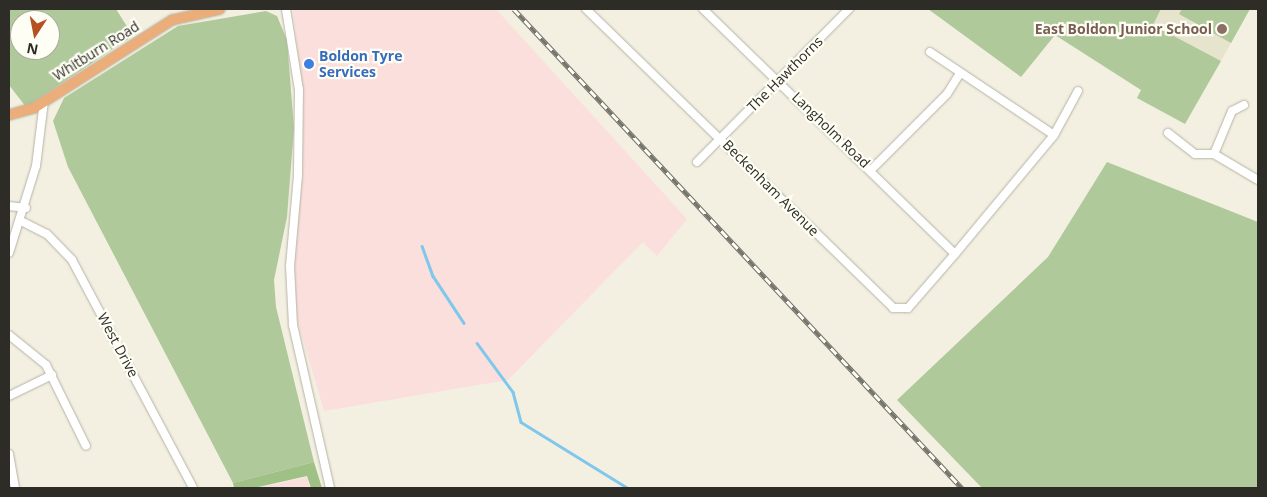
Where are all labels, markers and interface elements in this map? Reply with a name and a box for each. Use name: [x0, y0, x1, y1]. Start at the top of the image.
north arrow: [10, 10, 60, 60]
street label: Whitburn Road: [50, 18, 142, 84]
place label: East Boldon Junior School: [1035, 21, 1212, 37]
marker: East Boldon Junior School: [1216, 23, 1228, 35]
street label: The Hawthorns: [744, 33, 826, 115]
text: N: [25, 39, 40, 60]
place label: Boldon Tyre Services: [319, 48, 402, 80]
marker: Boldon Tyre Services: [303, 58, 315, 70]
street label: Langholm Road: [789, 89, 873, 171]
street label: Beckenham Avenue: [719, 136, 823, 240]
street label: West Drive: [94, 310, 142, 380]

